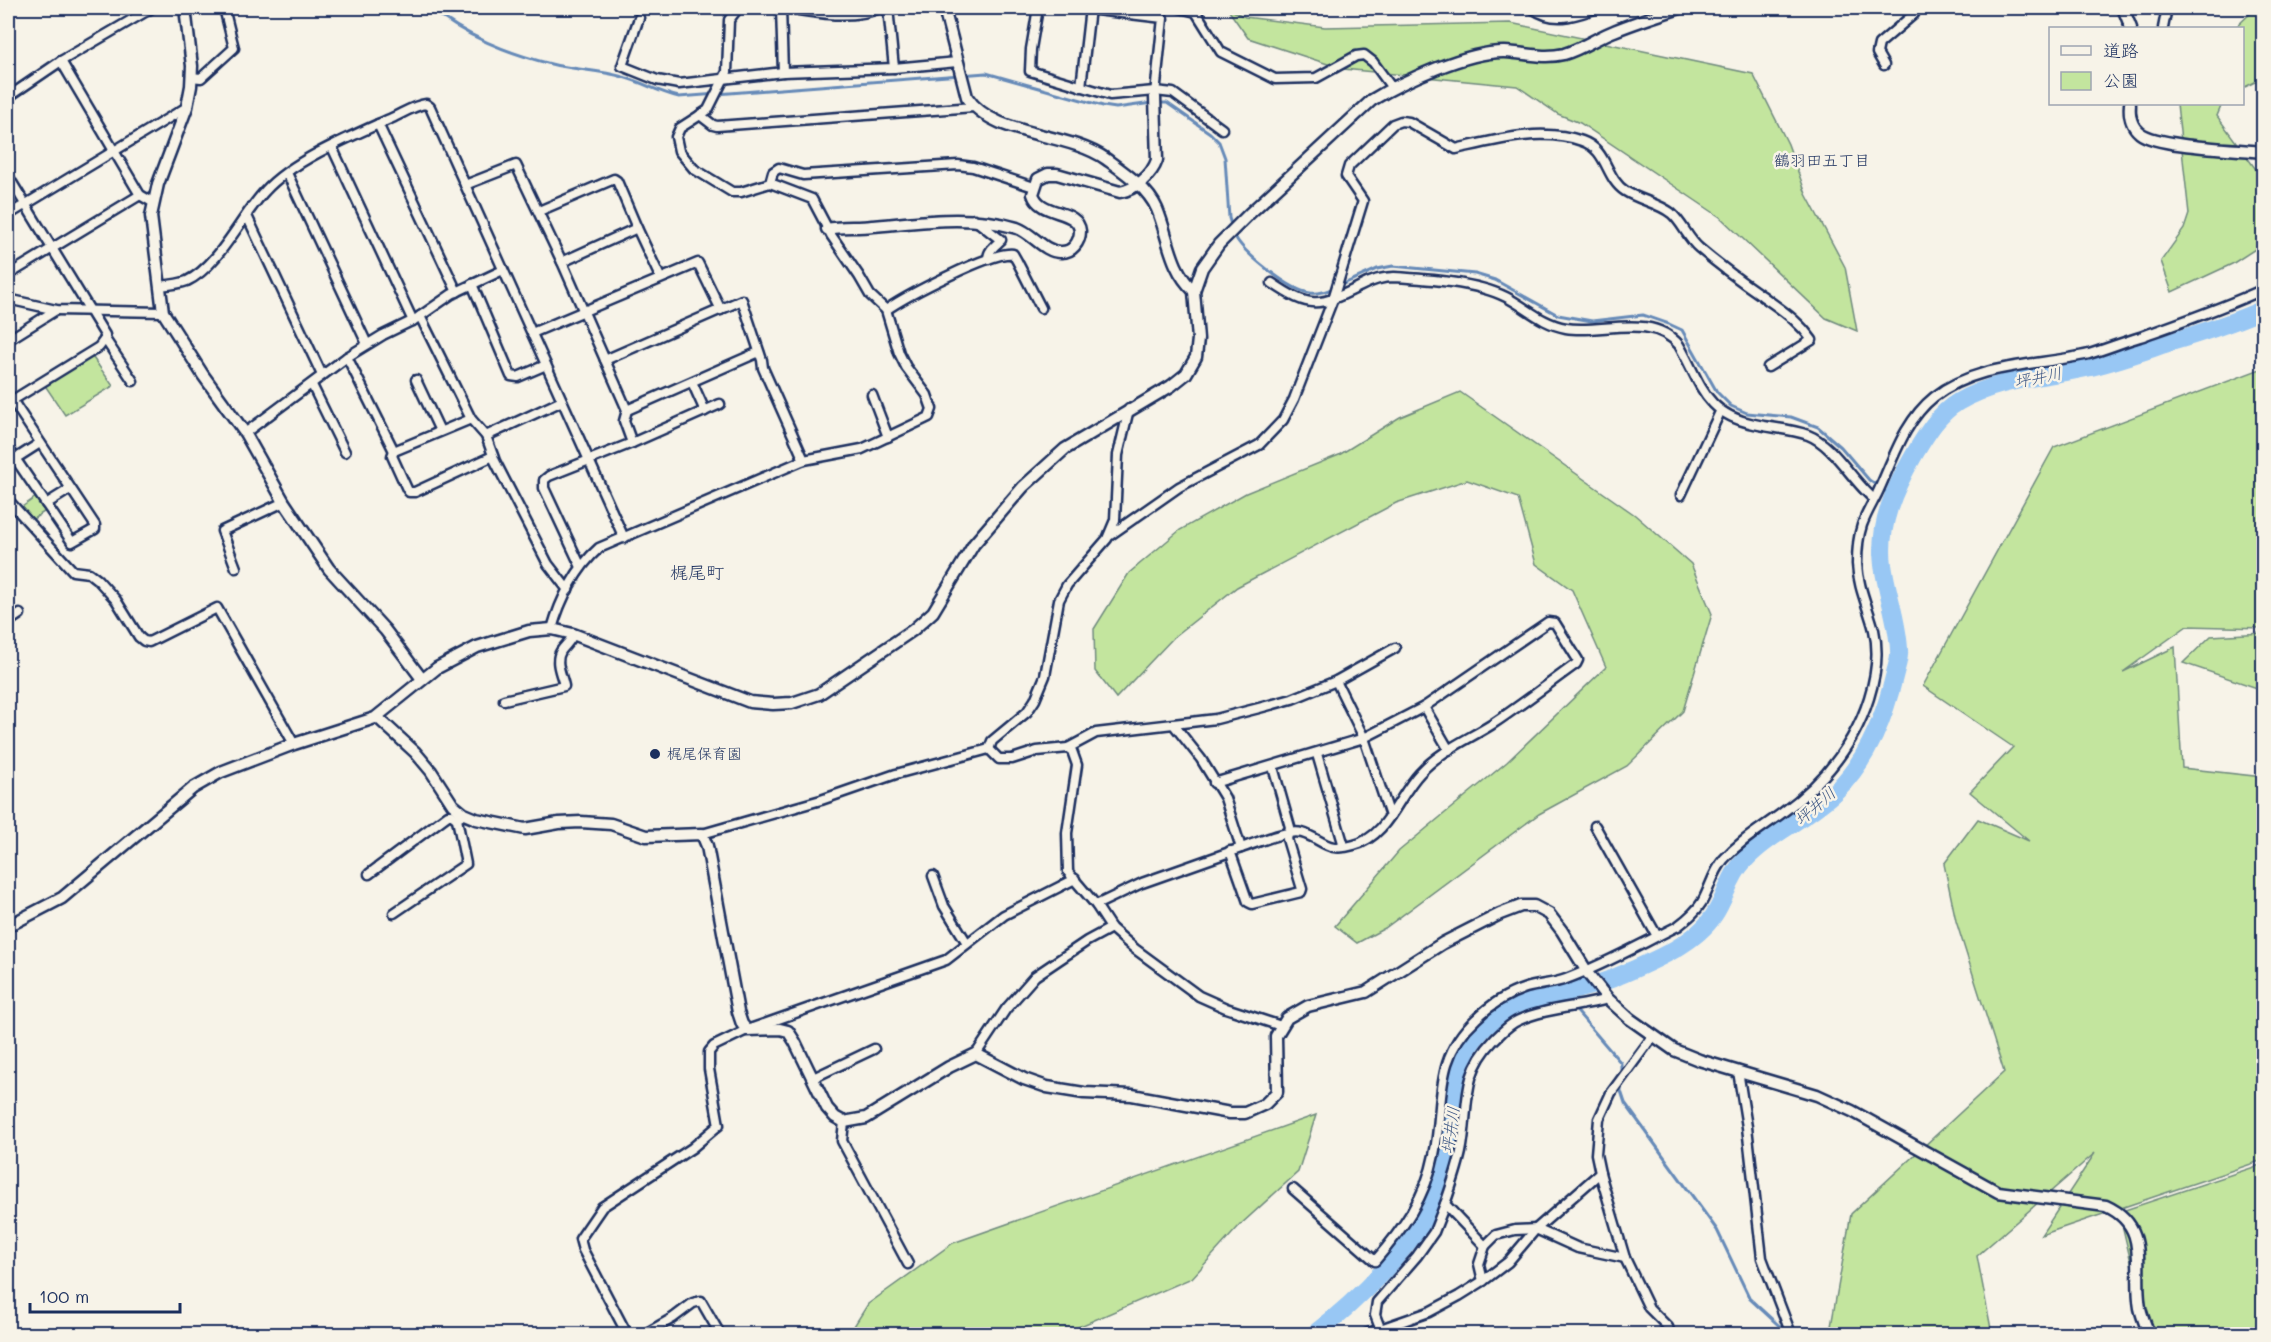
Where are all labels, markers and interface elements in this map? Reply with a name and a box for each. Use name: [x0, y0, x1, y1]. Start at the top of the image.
legend: [2049, 27, 2244, 105]
text: 道路: [2103, 38, 2139, 62]
text: 公園: [2103, 68, 2139, 92]
district label: 鶴羽田五丁目: [1774, 149, 1870, 170]
water label: 坪井川: [2012, 362, 2063, 391]
district label: 梶尾町: [670, 560, 724, 584]
place label: 梶尾保育園: [667, 743, 742, 763]
marker: 梶尾保育園: [648, 747, 662, 761]
water label: 坪井川: [1790, 782, 1840, 829]
water label: 坪井川: [1436, 1105, 1463, 1155]
scale bar: [30, 1276, 180, 1314]
text: 100 m: [39, 1284, 89, 1308]

